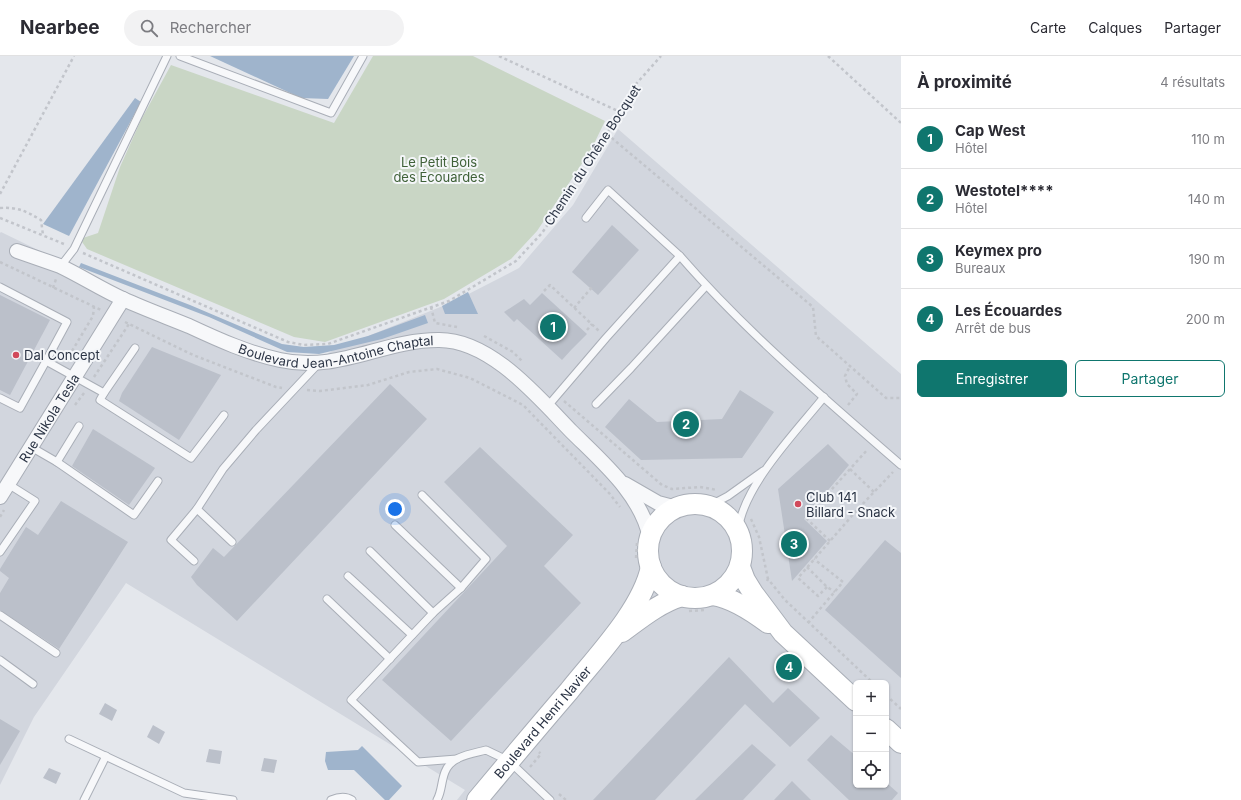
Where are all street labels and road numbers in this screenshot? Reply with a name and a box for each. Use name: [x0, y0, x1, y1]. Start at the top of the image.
street label: Chemin du Chêne Bocquet: [540, 82, 644, 228]
street label: Boulevard Jean-Antoine Chaptal: [236, 332, 434, 371]
street label: Rue Nikola Tesla: [16, 371, 83, 465]
street label: Boulevard Henri Navier: [491, 662, 594, 782]

